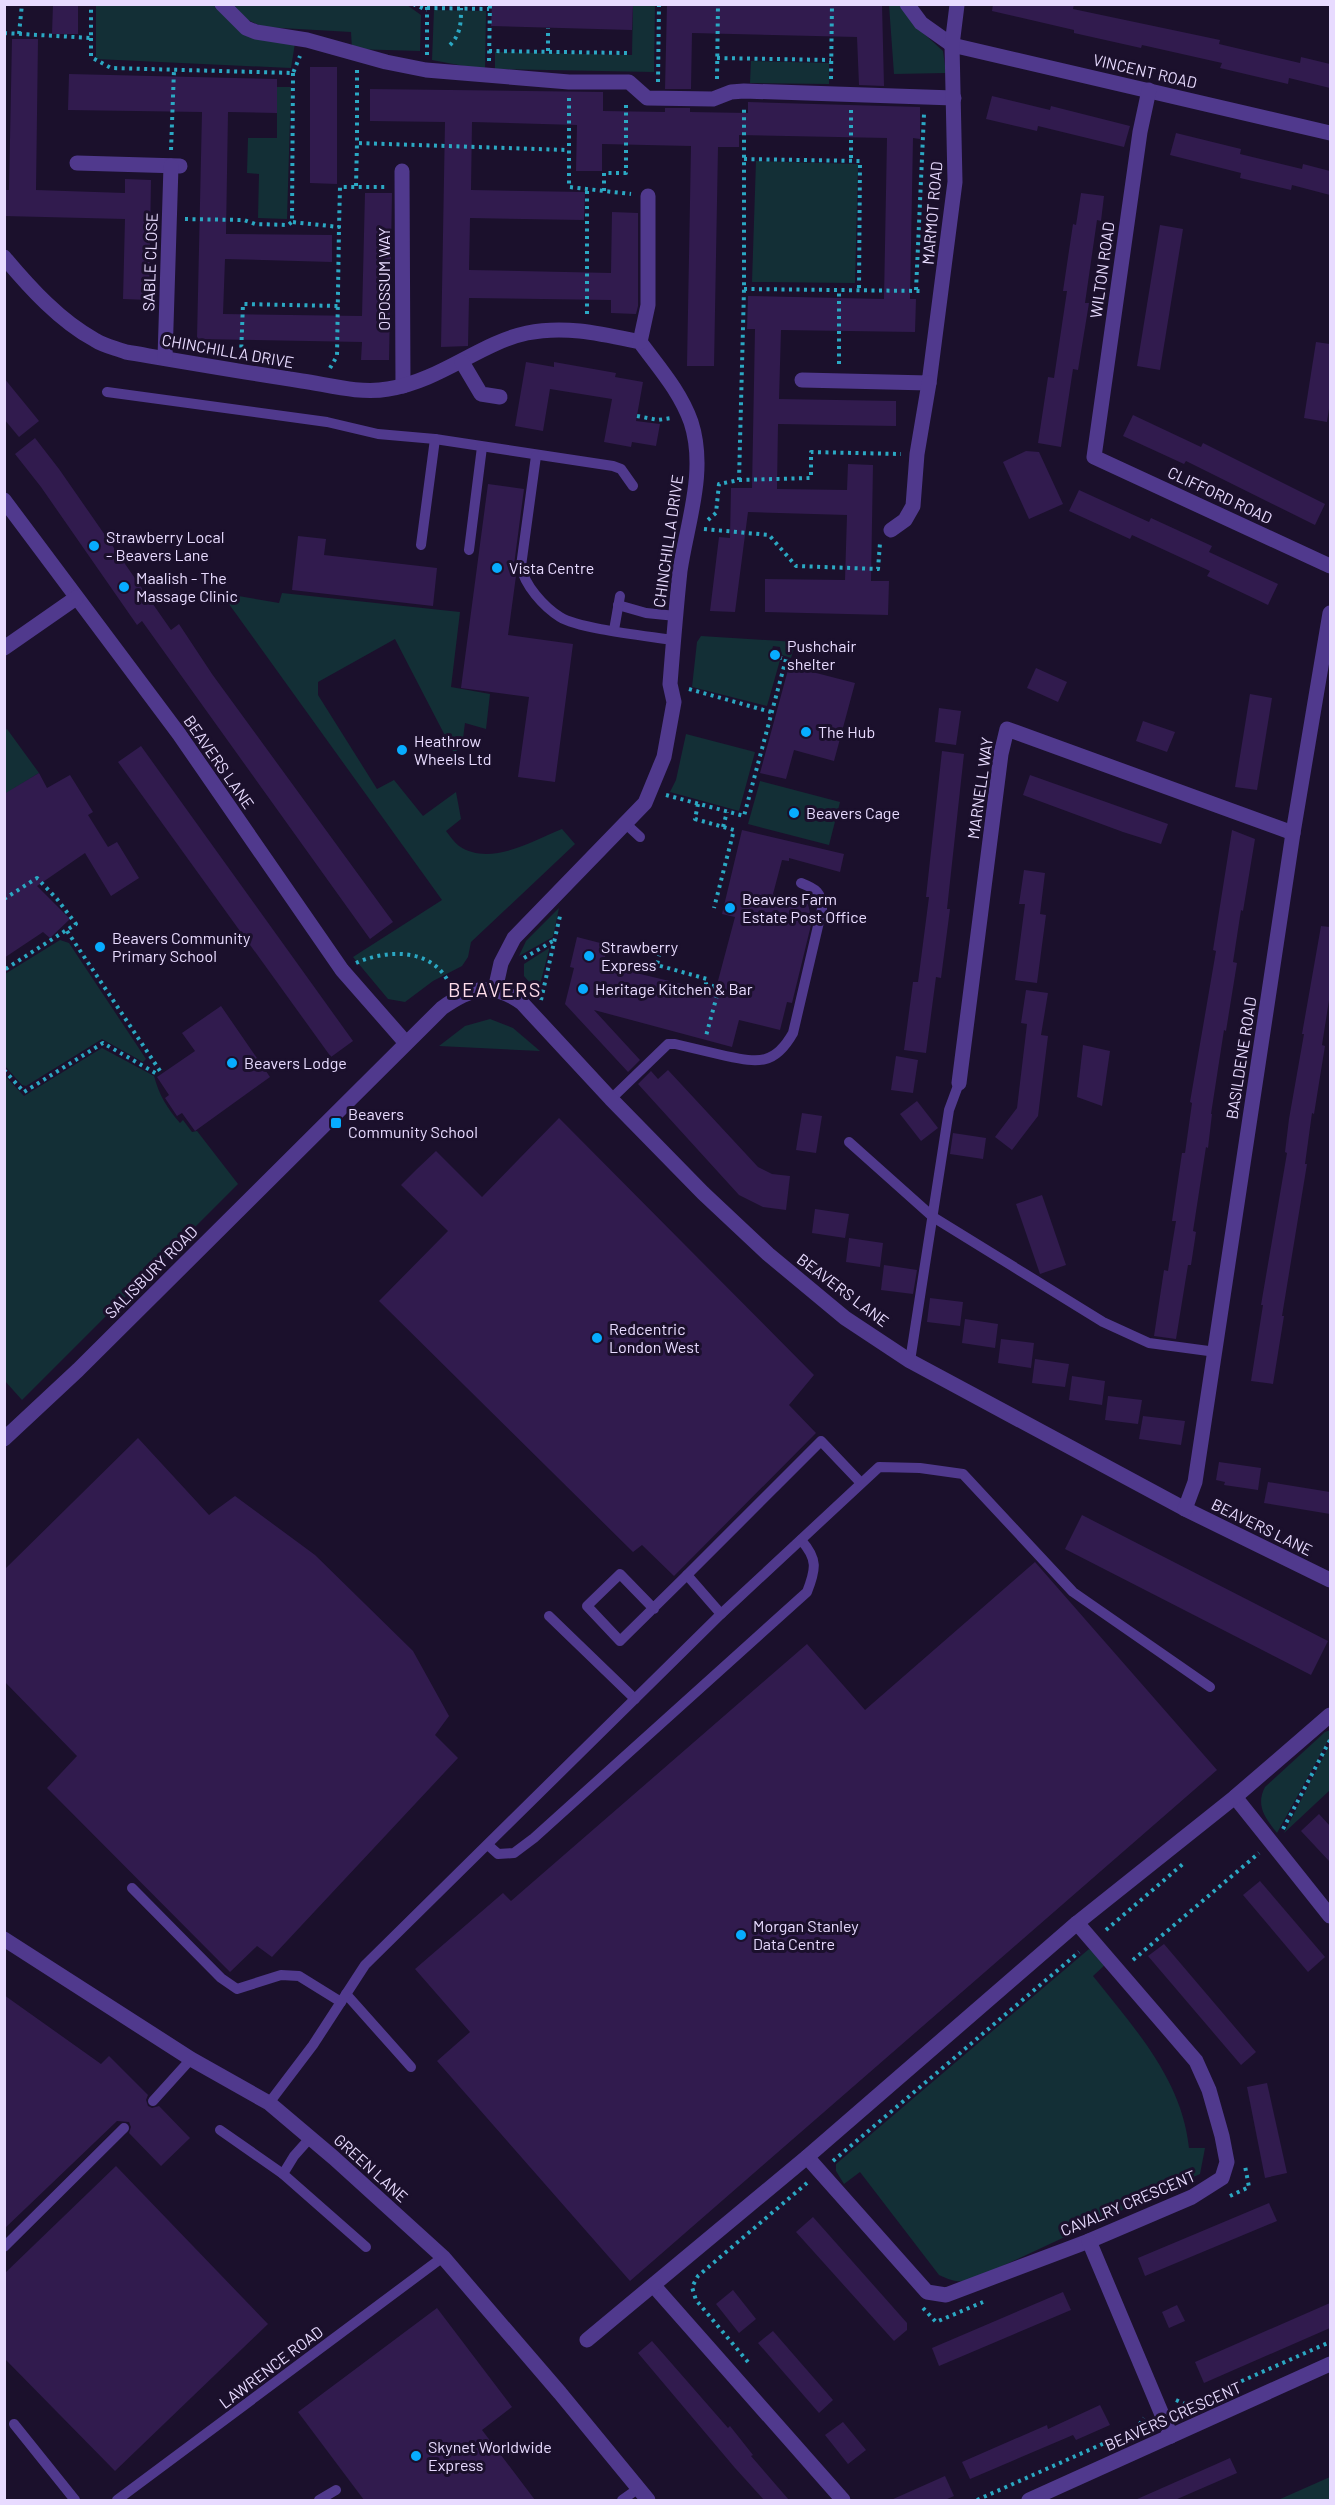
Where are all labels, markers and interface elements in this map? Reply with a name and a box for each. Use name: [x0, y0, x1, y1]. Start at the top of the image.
street label: VINCENT ROAD: [1091, 49, 1199, 92]
street label: MARMOT ROAD: [918, 160, 945, 266]
street label: SABLE CLOSE: [138, 212, 161, 312]
street label: WILTON ROAD: [1085, 220, 1118, 320]
street label: OPOSSUM WAY: [374, 227, 393, 331]
street label: CHINCHILLA DRIVE: [160, 330, 296, 371]
street label: CLIFFORD ROAD: [1165, 462, 1276, 527]
street label: CHINCHILLA DRIVE: [649, 473, 686, 609]
place label: Strawberry Local - Beavers Lane: [106, 527, 224, 564]
marker: Strawberry Local - Beavers Lane: [87, 539, 101, 553]
place label: Vista Centre: [509, 558, 594, 577]
marker: Vista Centre: [490, 561, 504, 575]
place label: Maalish - The Massage Clinic: [136, 568, 238, 605]
marker: Maalish - The Massage Clinic: [117, 580, 131, 594]
place label: Pushchair shelter: [787, 636, 856, 673]
marker: Pushchair shelter: [768, 648, 782, 662]
street label: BEAVERS LANE: [180, 711, 259, 812]
place label: The Hub: [818, 722, 875, 741]
marker: The Hub: [799, 725, 813, 739]
place label: Heathrow Wheels Ltd: [414, 731, 491, 768]
street label: MARNELL WAY: [963, 736, 996, 840]
marker: Heathrow Wheels Ltd: [395, 743, 409, 757]
place label: Beavers Cage: [806, 803, 900, 822]
marker: Beavers Cage: [787, 806, 801, 820]
place label: Beavers Farm Estate Post Office: [742, 889, 867, 926]
marker: Beavers Farm Estate Post Office: [723, 901, 737, 915]
place label: Beavers Community Primary School: [112, 928, 251, 965]
place label: Strawberry Express: [601, 937, 679, 974]
marker: Beavers Community Primary School: [93, 940, 107, 954]
marker: Strawberry Express: [582, 949, 596, 963]
district label: BEAVERS: [448, 977, 542, 1001]
place label: Heritage Kitchen & Bar: [595, 979, 753, 998]
marker: Heritage Kitchen & Bar: [576, 982, 590, 996]
street label: BASILDENE ROAD: [1221, 995, 1260, 1121]
place label: Beavers Lodge: [244, 1053, 347, 1072]
marker: Beavers Lodge: [225, 1056, 239, 1070]
place label: Beavers Community School: [348, 1104, 478, 1141]
marker: Beavers Community School: [329, 1116, 343, 1130]
street label: SALISBURY ROAD: [100, 1221, 201, 1322]
street label: BEAVERS LANE: [794, 1249, 893, 1330]
place label: Redcentric London West: [609, 1319, 700, 1356]
marker: Redcentric London West: [590, 1331, 604, 1345]
street label: BEAVERS LANE: [1209, 1494, 1316, 1559]
place label: Morgan Stanley Data Centre: [753, 1916, 859, 1953]
marker: Morgan Stanley Data Centre: [734, 1928, 748, 1942]
street label: GREEN LANE: [331, 2130, 412, 2206]
street label: CAVALRY CRESCENT: [1057, 2165, 1198, 2240]
street label: LAWRENCE ROAD: [215, 2321, 326, 2412]
street label: BEAVERS CRESCENT: [1101, 2377, 1244, 2454]
place label: Skynet Worldwide Express: [428, 2437, 552, 2474]
marker: Skynet Worldwide Express: [409, 2449, 423, 2463]

